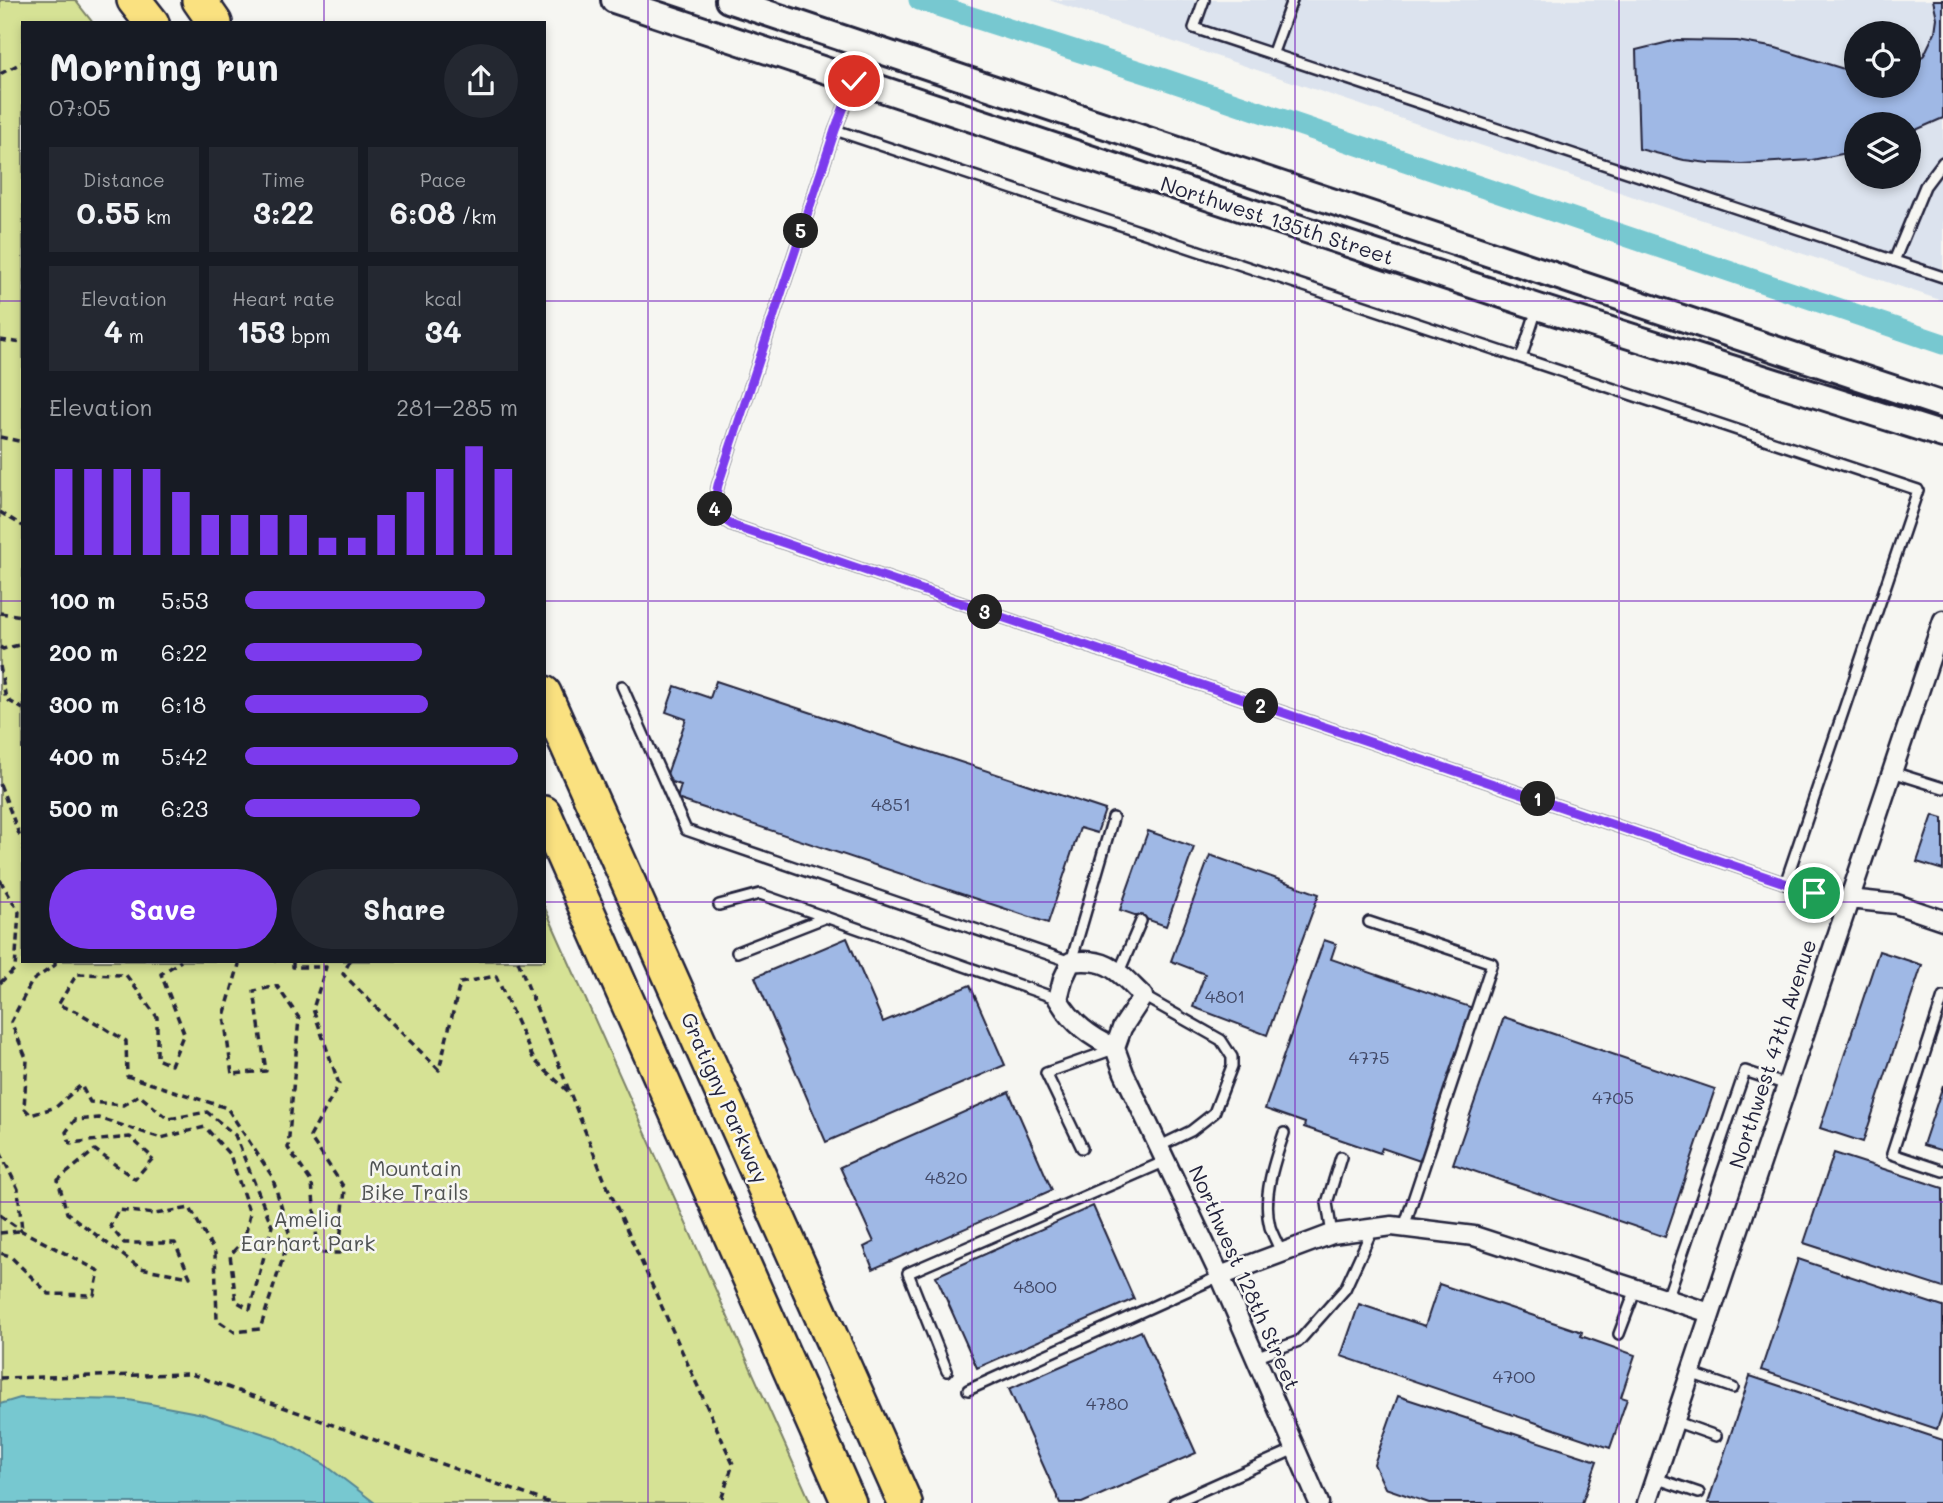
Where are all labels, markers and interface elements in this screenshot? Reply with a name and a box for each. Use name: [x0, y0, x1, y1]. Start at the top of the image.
map controls: [1844, 21, 1921, 189]
button: locate: [1844, 21, 1921, 98]
text: Morning run: [49, 41, 279, 91]
button: share: [444, 44, 518, 118]
pin: [824, 51, 884, 111]
icon: check: [835, 62, 873, 100]
text: 07:05: [49, 92, 111, 122]
button: layers: [1844, 112, 1921, 189]
text: Distance: [83, 167, 165, 192]
text: Time: [262, 167, 305, 192]
text: Pace: [420, 167, 466, 192]
street label: Northwest 135th Street: [1157, 169, 1397, 270]
text: 0.55: [76, 192, 140, 232]
text: 3:22: [253, 192, 314, 232]
text: 6:08: [390, 192, 455, 232]
text: km: [140, 204, 171, 229]
text: /km: [455, 204, 497, 229]
pin: 5: [784, 214, 818, 248]
text: 5: [795, 218, 806, 243]
text: Elevation: [81, 286, 166, 311]
text: Heart rate: [232, 286, 335, 311]
text: kcal: [424, 286, 462, 311]
text: 4: [104, 311, 123, 351]
text: 153: [237, 311, 285, 351]
text: 34: [425, 311, 462, 351]
text: m: [123, 323, 144, 348]
text: bpm: [285, 323, 330, 348]
text: Elevation: [49, 392, 152, 422]
text: 281–285 m: [396, 392, 518, 422]
pin: 4: [698, 491, 732, 526]
text: 4: [708, 496, 721, 521]
text: 100 m: [49, 585, 115, 615]
text: 5:53: [161, 585, 208, 615]
pin: 3: [968, 594, 1002, 630]
text: 3: [979, 599, 990, 624]
text: 200 m: [49, 637, 118, 667]
text: 6:22: [161, 637, 208, 667]
pin: 2: [1244, 688, 1278, 724]
text: 300 m: [49, 689, 119, 719]
text: 6:18: [161, 689, 206, 719]
text: 2: [1255, 693, 1266, 718]
text: 400 m: [49, 741, 120, 771]
text: 5:42: [161, 741, 208, 771]
pin: 1: [1520, 782, 1556, 816]
text: 1: [1533, 786, 1542, 811]
house number: 4851: [871, 792, 911, 816]
text: 500 m: [49, 793, 119, 823]
text: 6:23: [161, 793, 208, 823]
pin: [1784, 863, 1844, 923]
button: Save: [49, 869, 277, 949]
button: Share: [291, 869, 518, 949]
icon: arrive: [1795, 874, 1833, 912]
street label: Northwest 47th Avenue: [1722, 935, 1821, 1172]
house number: 4801: [1205, 984, 1245, 1008]
street label: Gratigny Parkway: [676, 1008, 775, 1187]
house number: 4775: [1348, 1045, 1390, 1069]
house number: 4705: [1592, 1085, 1634, 1109]
park label: Mountain Bike Trails: [361, 1154, 469, 1205]
street label: Northwest 128th Street: [1184, 1161, 1307, 1394]
house number: 4820: [925, 1165, 967, 1189]
park label: Amelia Earhart Park: [241, 1205, 375, 1256]
house number: 4800: [1013, 1274, 1057, 1298]
house number: 4700: [1493, 1364, 1535, 1388]
house number: 4780: [1086, 1391, 1128, 1415]

